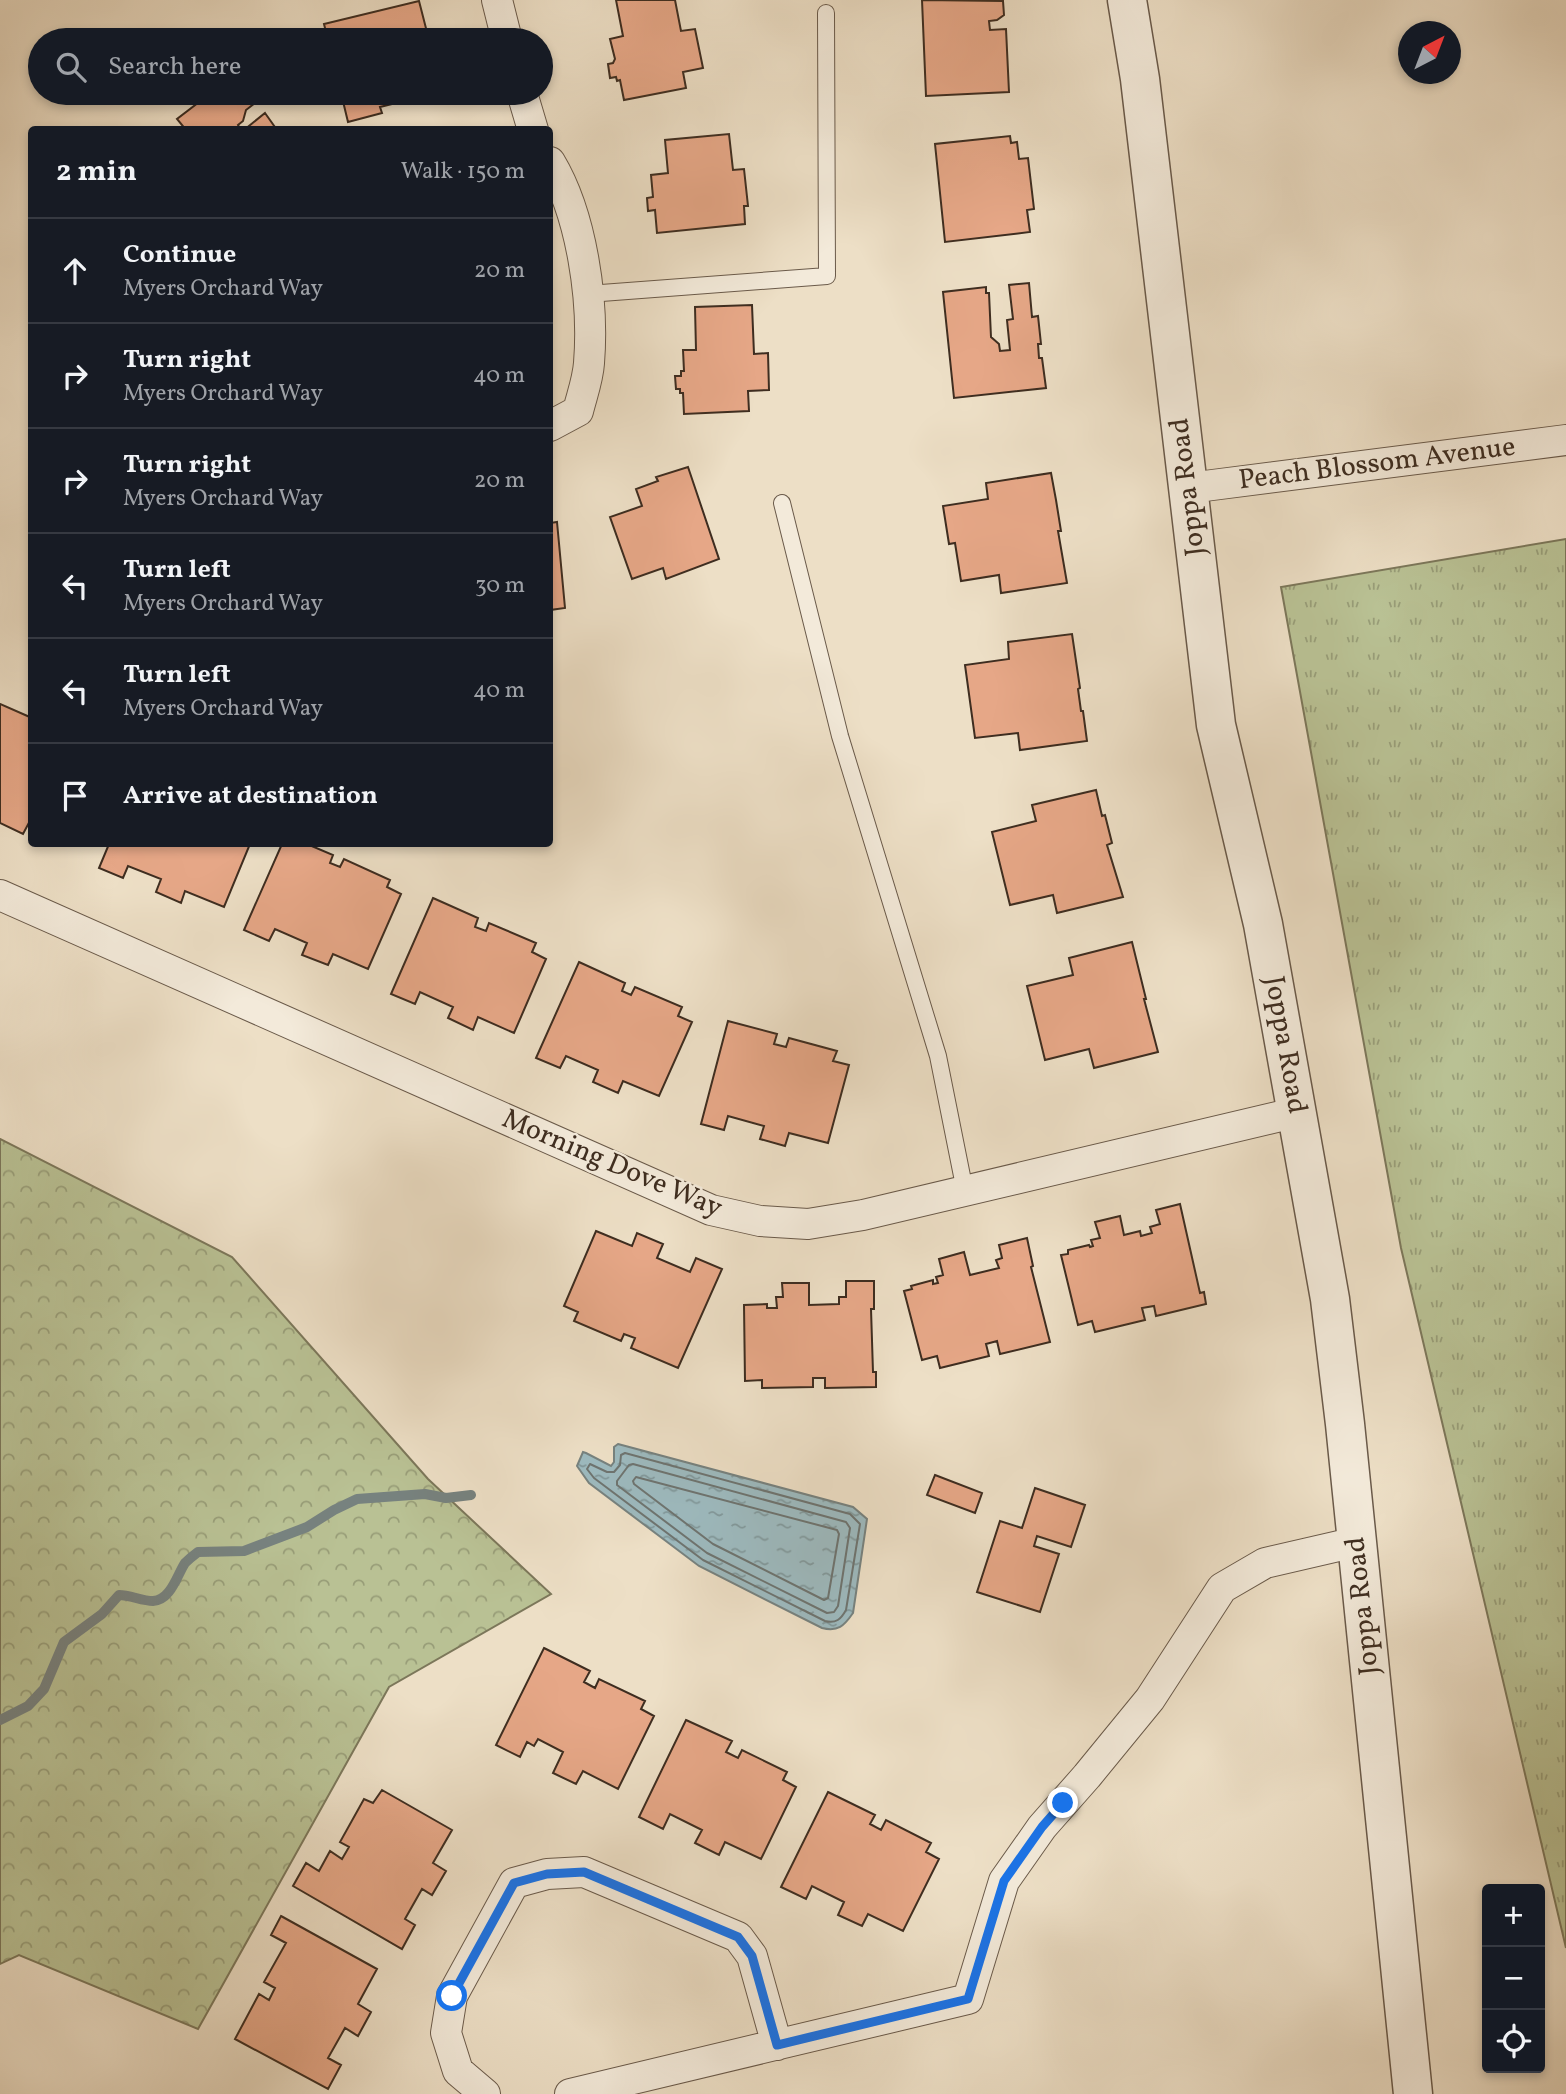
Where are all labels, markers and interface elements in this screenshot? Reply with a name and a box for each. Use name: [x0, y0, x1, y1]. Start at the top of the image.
north arrow: [1398, 21, 1461, 84]
search box: [28, 28, 553, 105]
icon: search: [52, 48, 90, 86]
text: Search here: [108, 49, 241, 85]
text: 2 min: [56, 151, 137, 193]
text: Walk · 150 m: [401, 156, 525, 188]
text: Continue: [123, 237, 236, 273]
icon: ahead: [56, 252, 94, 290]
text: 20 m: [474, 255, 525, 287]
text: Myers Orchard Way: [123, 273, 323, 305]
text: Turn right: [123, 342, 251, 378]
icon: right: [56, 357, 94, 395]
text: 40 m: [473, 360, 525, 392]
text: Myers Orchard Way: [123, 378, 323, 410]
street label: Joppa Road: [1160, 416, 1216, 558]
street label: Peach Blossom Avenue: [1236, 428, 1518, 500]
text: Turn right: [123, 447, 251, 483]
icon: right: [56, 462, 94, 500]
text: 20 m: [474, 465, 525, 497]
text: Myers Orchard Way: [123, 483, 323, 515]
text: Turn left: [123, 552, 231, 588]
icon: left: [56, 567, 94, 605]
text: 30 m: [475, 570, 525, 602]
text: Myers Orchard Way: [123, 588, 323, 620]
text: Turn left: [123, 657, 231, 693]
icon: left: [56, 672, 94, 710]
text: 40 m: [473, 675, 525, 707]
text: Myers Orchard Way: [123, 693, 323, 725]
icon: arrive: [56, 777, 94, 815]
text: Arrive at destination: [123, 778, 378, 814]
street label: Joppa Road: [1254, 973, 1316, 1117]
street label: Morning Dove Way: [496, 1100, 728, 1228]
street label: Joppa Road: [1336, 1535, 1390, 1677]
route end: [1047, 1787, 1078, 1818]
map controls: [1482, 1884, 1545, 2073]
button: +: [1482, 1884, 1545, 1947]
button: −: [1482, 1947, 1545, 2010]
route start: [436, 1980, 467, 2011]
button: locate: [1482, 2010, 1545, 2073]

